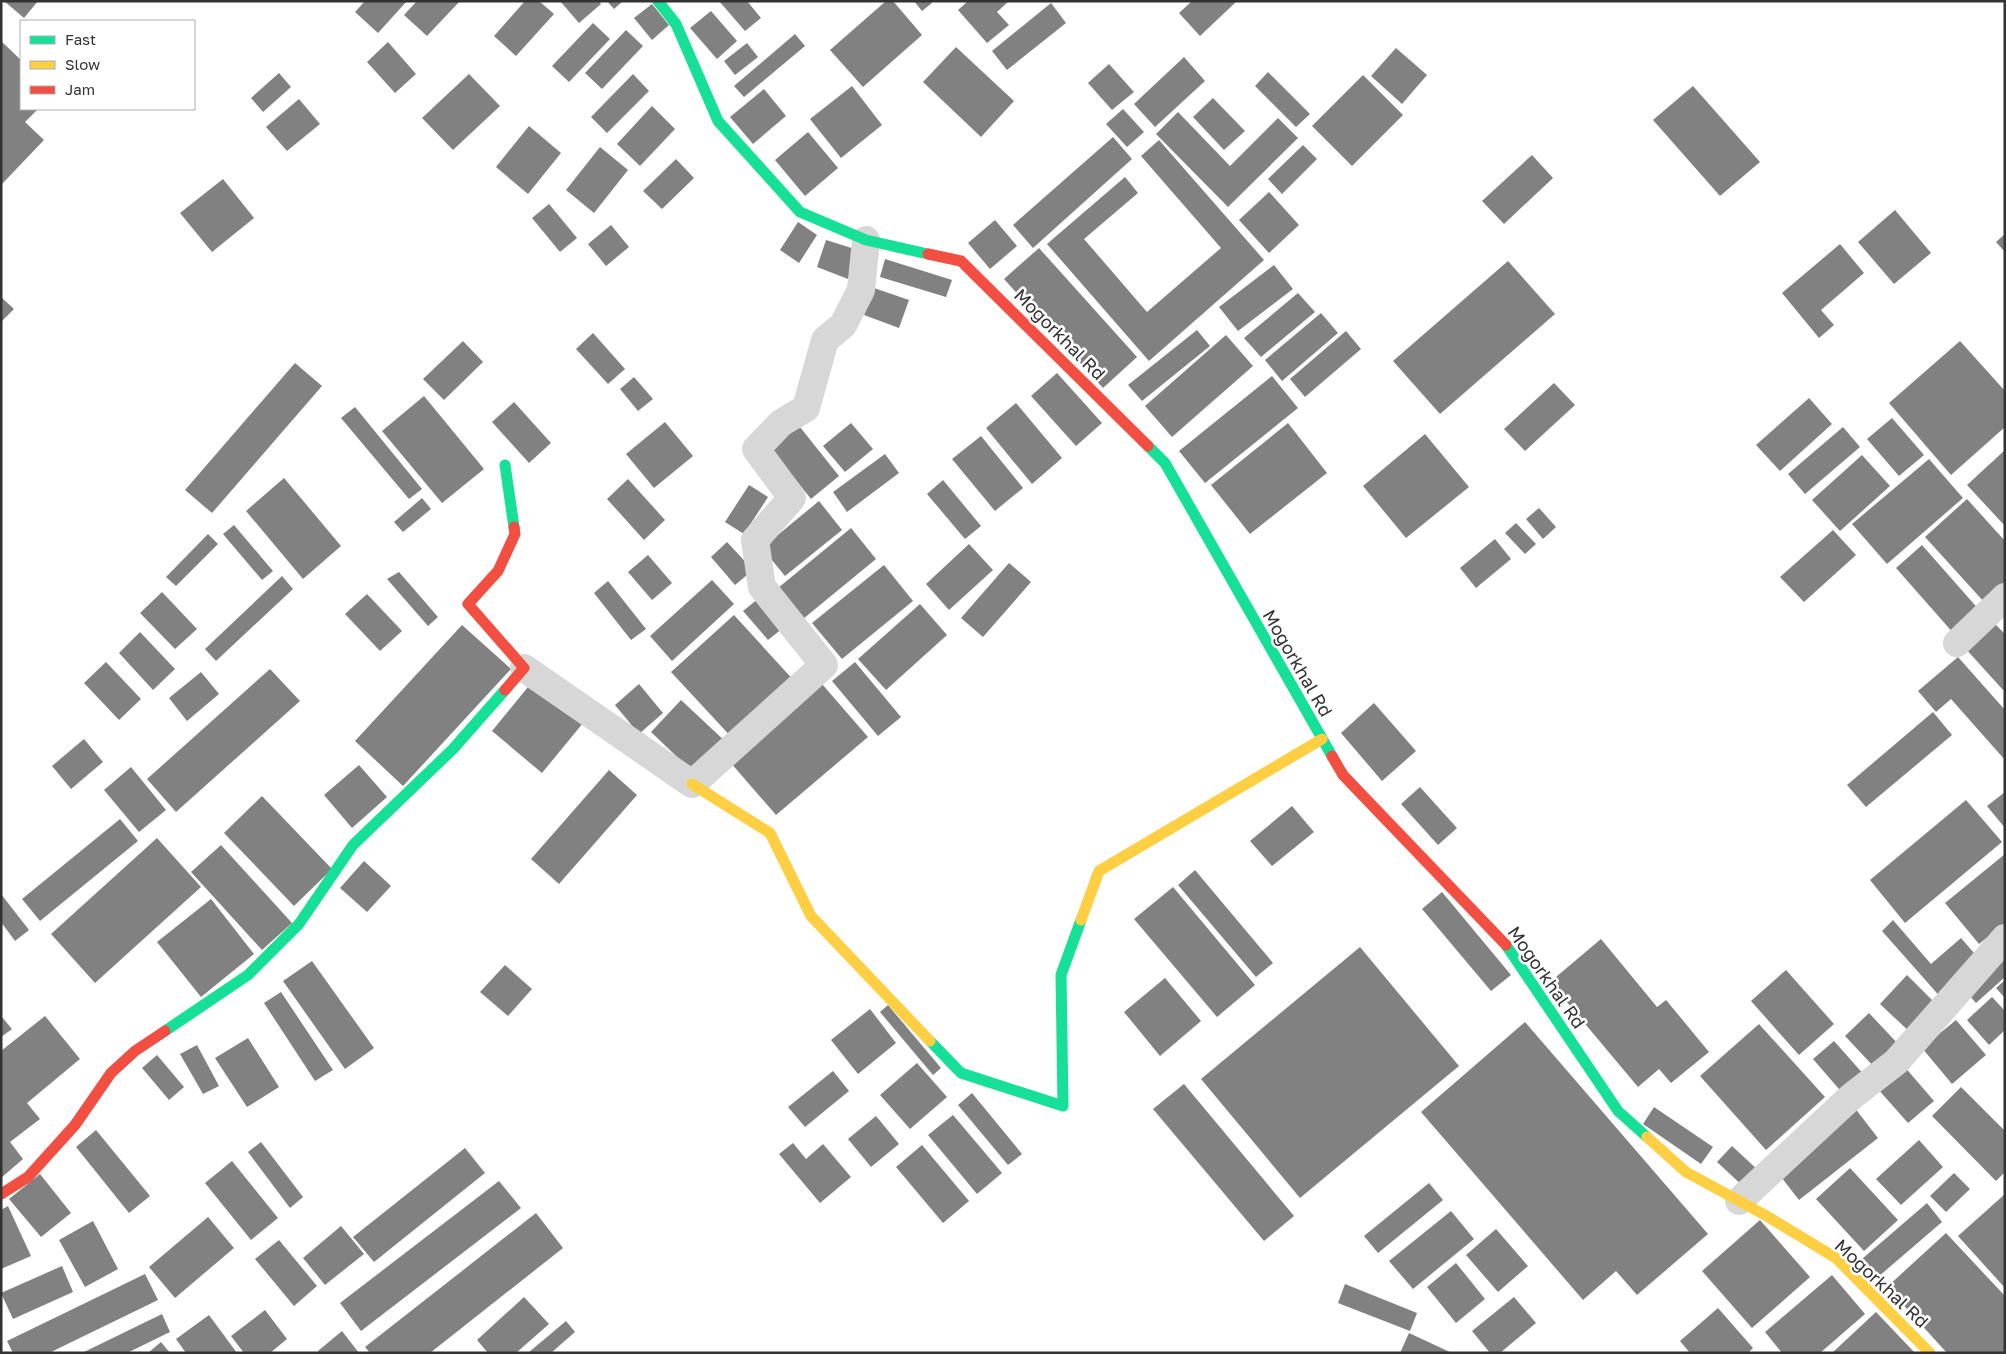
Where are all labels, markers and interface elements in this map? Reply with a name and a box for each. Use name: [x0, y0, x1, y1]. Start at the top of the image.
legend: [20, 20, 195, 110]
text: Fast: [65, 30, 96, 48]
text: Slow: [65, 55, 100, 73]
text: Jam: [65, 80, 95, 98]
street label: Mogorkhal Rd: [1010, 284, 1110, 384]
street label: Mogorkhal Rd: [1258, 606, 1338, 720]
street label: Mogorkhal Rd: [1504, 922, 1590, 1032]
street label: Mogorkhal Rd: [1831, 1234, 1933, 1332]

